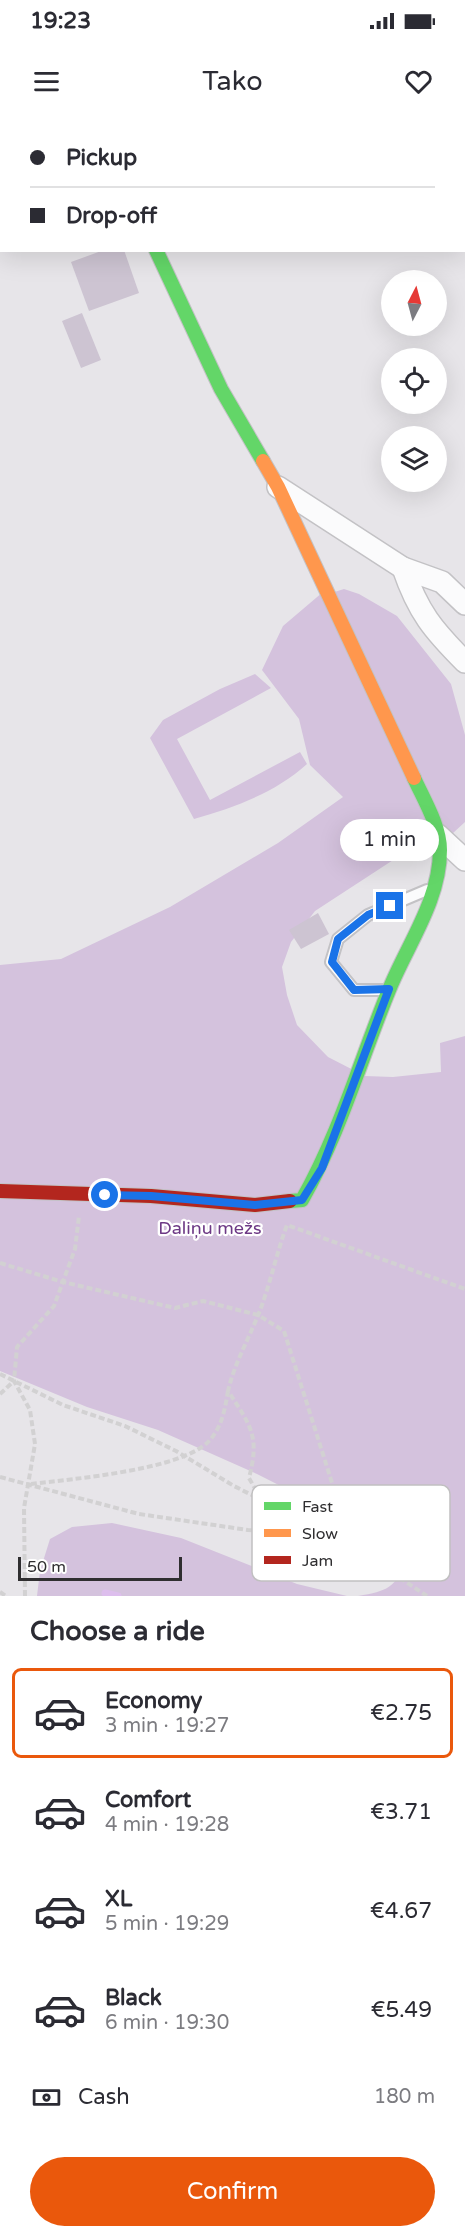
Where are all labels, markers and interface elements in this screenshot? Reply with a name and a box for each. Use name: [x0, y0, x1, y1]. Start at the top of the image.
text: 19:23: [30, 8, 91, 34]
icon: menu: [30, 65, 63, 98]
text: Tako: [202, 65, 263, 98]
icon: heart: [402, 65, 435, 98]
text: Pickup: [66, 145, 137, 171]
text: Drop-off: [66, 203, 157, 229]
north arrow: [381, 270, 447, 336]
map controls: [381, 270, 447, 492]
button: locate: [381, 348, 447, 414]
button: layers: [381, 426, 447, 492]
callout: 1 min: [340, 819, 440, 861]
text: 1 min: [363, 828, 416, 852]
route end: [376, 892, 403, 919]
route start: [91, 1181, 118, 1208]
park label: Daliņu mežs: [158, 1217, 262, 1239]
legend: [252, 1485, 450, 1581]
text: Fast: [302, 1497, 333, 1517]
text: Slow: [302, 1524, 338, 1544]
text: Jam: [302, 1551, 333, 1571]
scale bar: [18, 1554, 182, 1582]
text: 50 m: [27, 1557, 66, 1577]
text: Choose a ride: [30, 1615, 205, 1648]
icon: car: [33, 1686, 87, 1740]
text: Economy: [105, 1688, 202, 1714]
text: €2.75: [370, 1700, 432, 1726]
text: 3 min · 19:27: [105, 1714, 229, 1738]
icon: car: [33, 1785, 87, 1839]
text: Comfort: [105, 1787, 191, 1813]
text: €3.71: [370, 1799, 432, 1825]
text: 4 min · 19:28: [105, 1813, 229, 1837]
icon: car: [33, 1884, 87, 1938]
text: XL: [105, 1886, 132, 1912]
text: €4.67: [370, 1898, 432, 1924]
text: 5 min · 19:29: [105, 1912, 229, 1936]
icon: car: [33, 1983, 87, 2037]
text: Black: [105, 1985, 162, 2011]
text: €5.49: [370, 1997, 432, 2023]
text: 6 min · 19:30: [105, 2011, 229, 2035]
icon: cash: [30, 2081, 63, 2114]
text: Cash: [78, 2084, 130, 2110]
text: 180 m: [374, 2085, 435, 2109]
button: Confirm: [30, 2157, 435, 2226]

